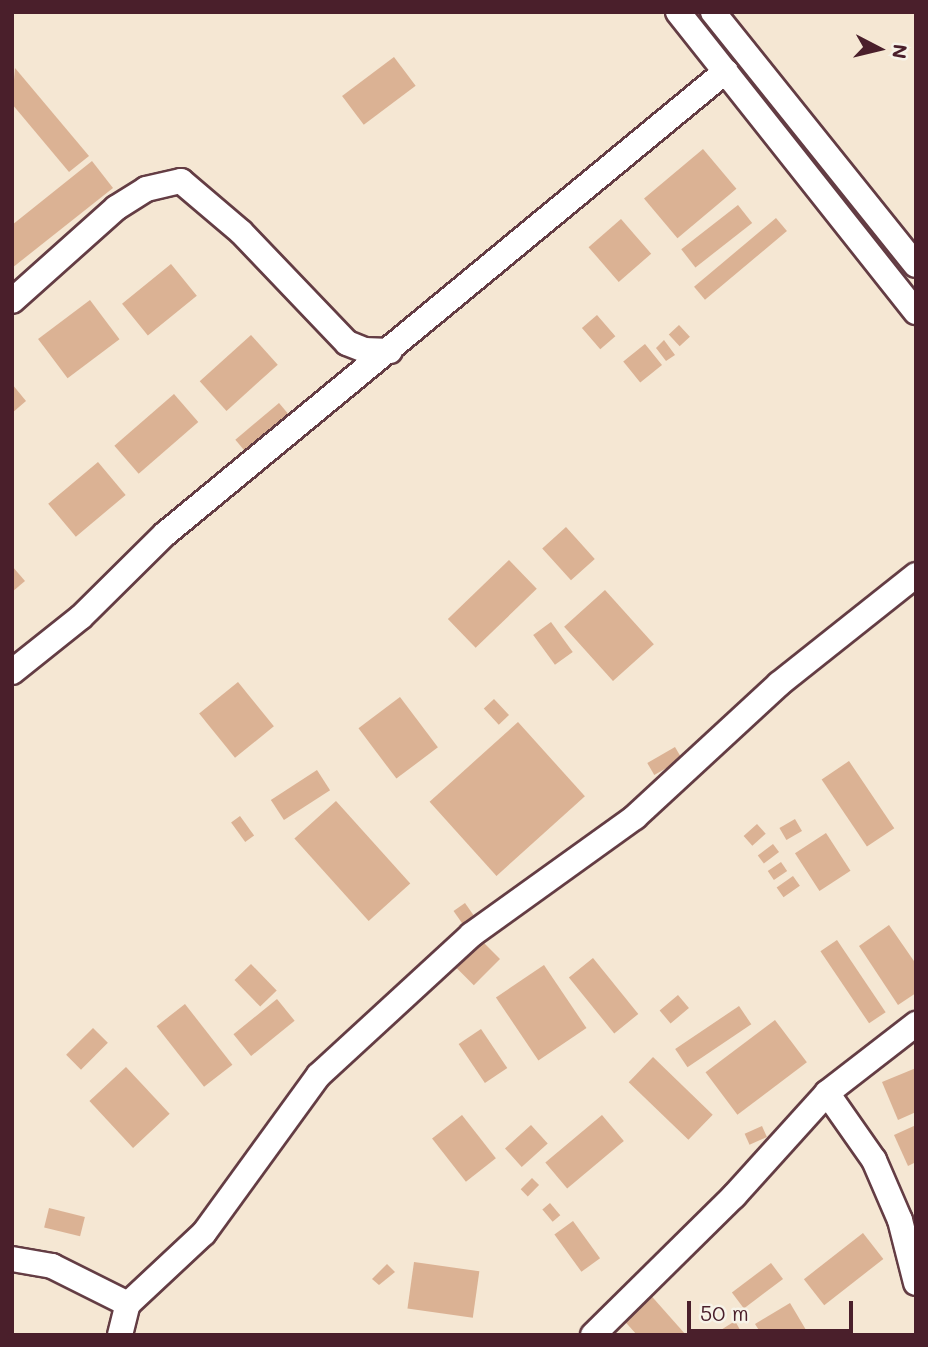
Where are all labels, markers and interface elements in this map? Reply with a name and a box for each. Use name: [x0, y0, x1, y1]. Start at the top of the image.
north arrow: [844, 14, 914, 84]
text: N: [887, 43, 914, 60]
scale bar: [690, 1288, 856, 1332]
text: 50 m: [700, 1299, 749, 1326]

